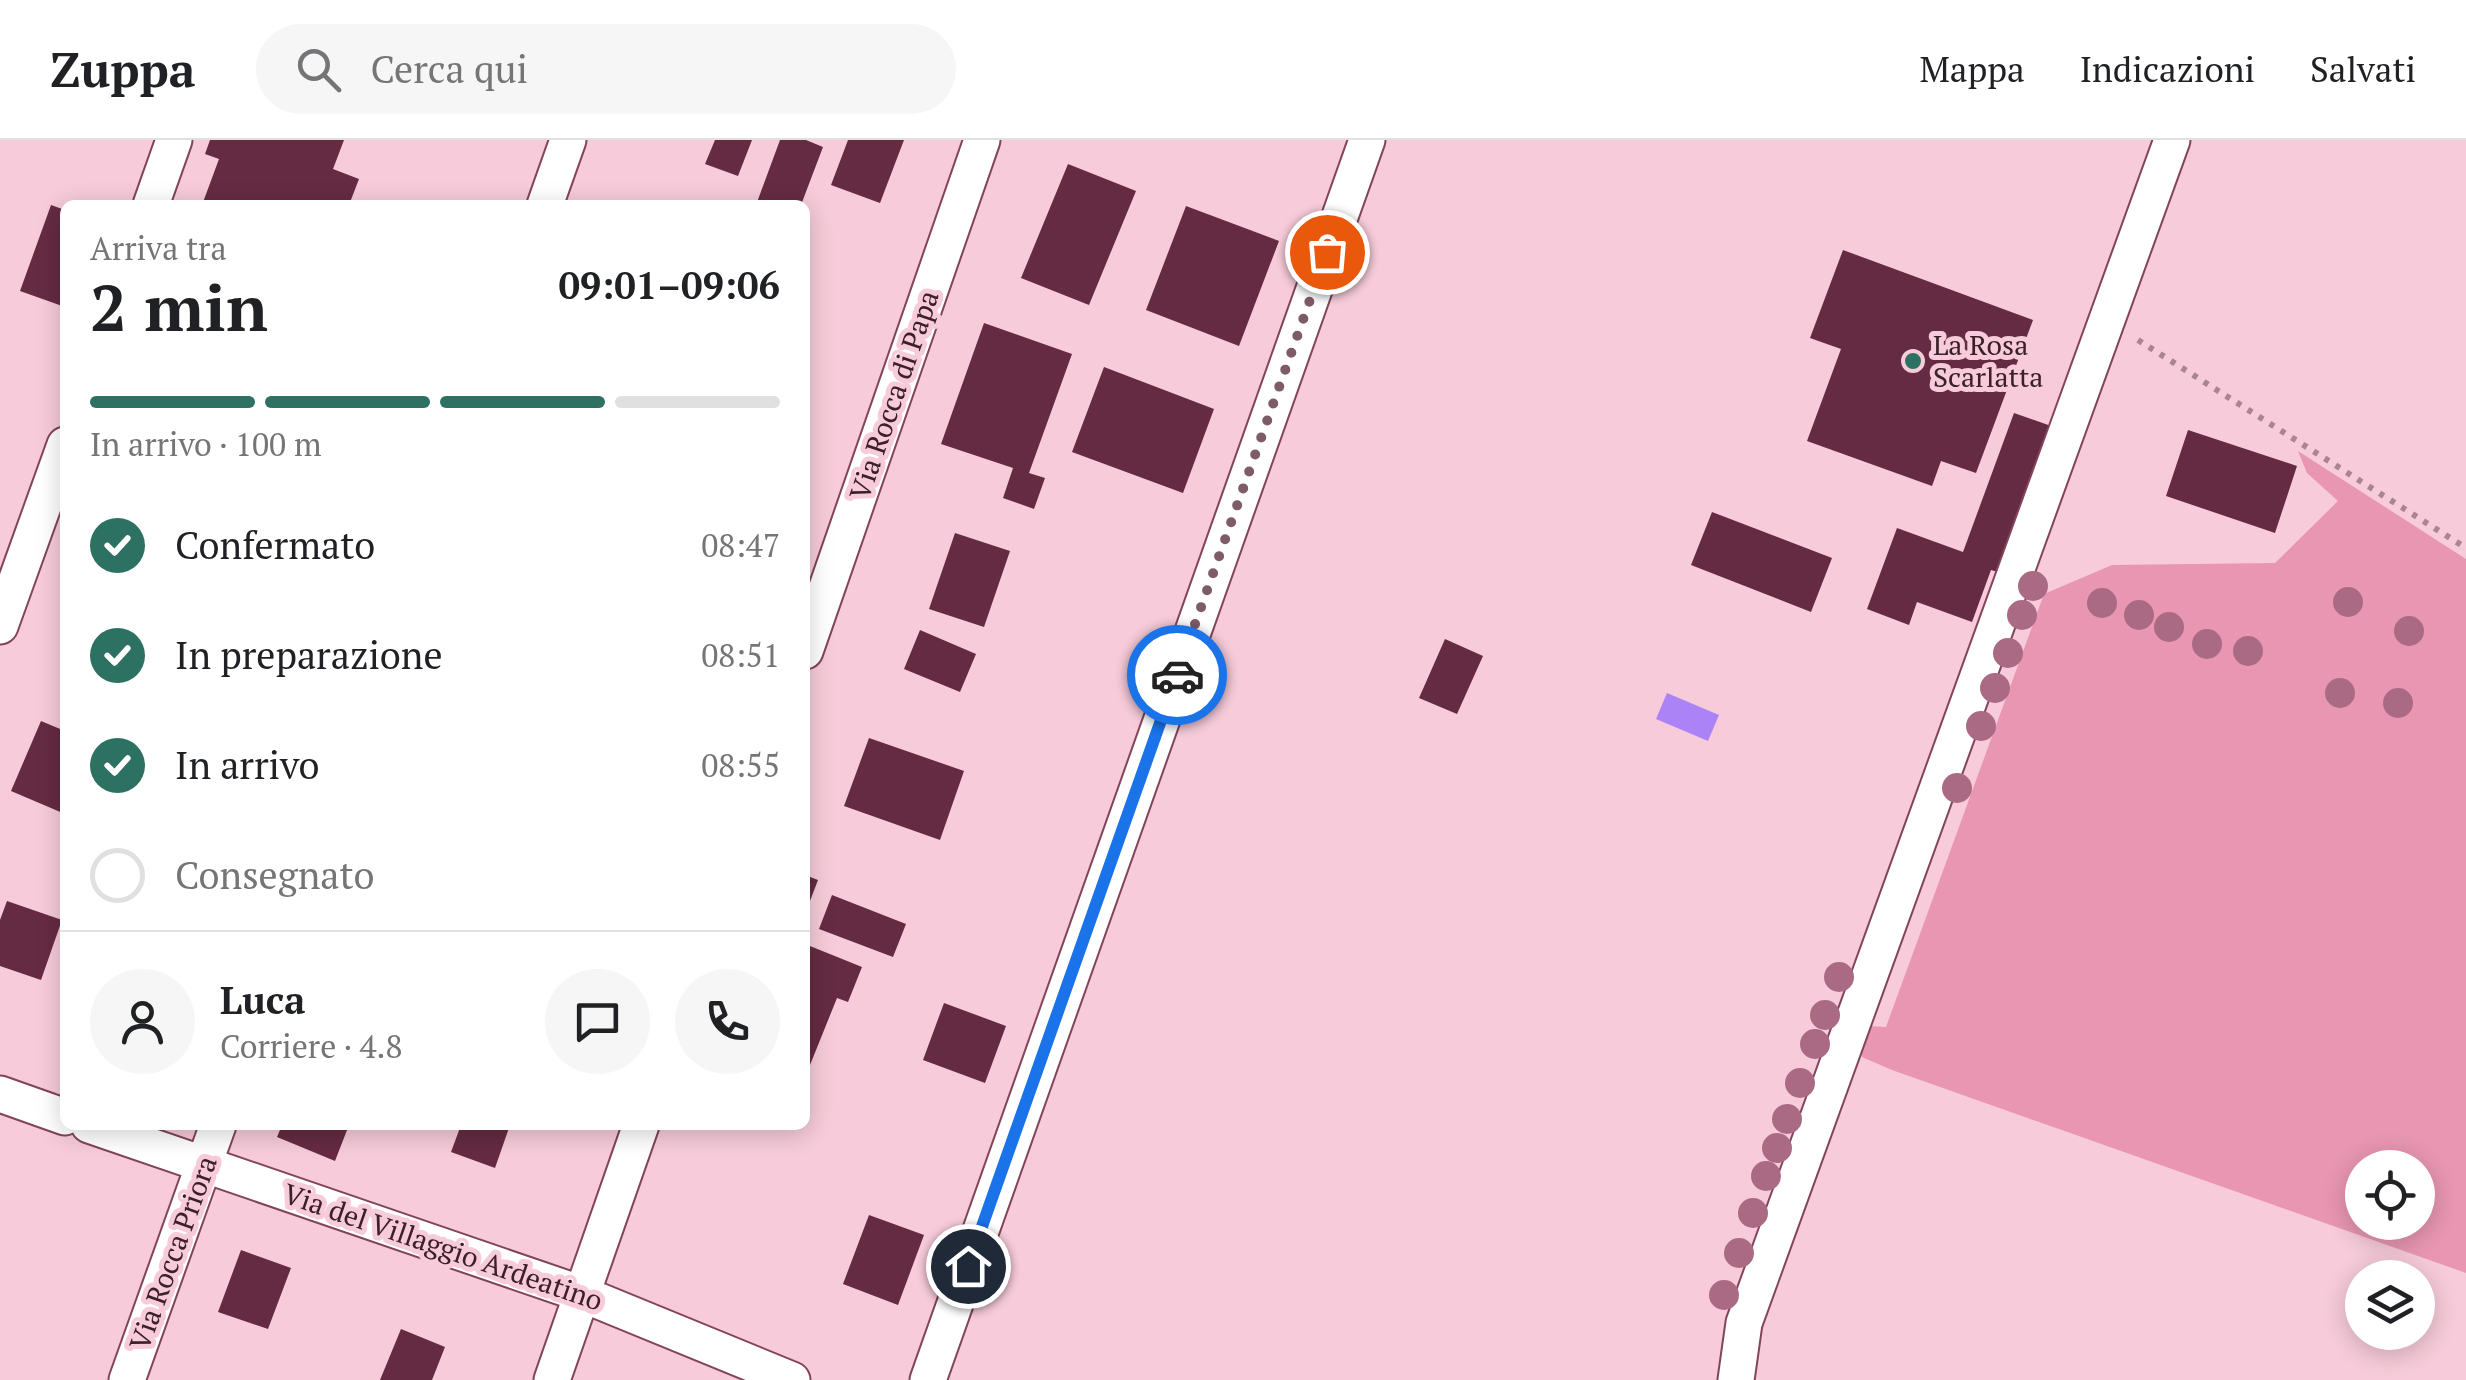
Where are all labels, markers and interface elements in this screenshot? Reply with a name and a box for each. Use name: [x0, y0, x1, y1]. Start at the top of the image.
search box: [256, 24, 956, 114]
text: Zuppa: [50, 37, 196, 101]
icon: search: [291, 42, 346, 97]
text: Cerca qui: [371, 44, 528, 94]
text: Mappa: [1919, 46, 2025, 92]
text: Indicazioni: [2080, 46, 2255, 92]
text: Salvati: [2310, 46, 2416, 92]
pin: [1285, 210, 1370, 295]
icon: bag: [1300, 225, 1355, 280]
text: Arriva tra: [90, 227, 227, 269]
text: 09:01–09:06: [558, 260, 780, 310]
text: 2 min: [90, 263, 268, 350]
street label: Via Rocca di Papa: [840, 285, 947, 505]
place label: La Rosa Scarlatta: [1933, 326, 2043, 395]
marker: La Rosa Scarlatta: [1902, 350, 1924, 372]
text: In arrivo · 100 m: [90, 423, 322, 465]
icon: check: [90, 518, 145, 573]
text: Confermato: [175, 520, 375, 570]
text: 08:47: [701, 524, 780, 566]
courier: [1127, 625, 1227, 725]
icon: check: [90, 628, 145, 683]
text: In preparazione: [175, 630, 443, 680]
text: 08:51: [701, 634, 780, 676]
icon: car: [1150, 648, 1205, 703]
icon: check: [90, 738, 145, 793]
text: In arrivo: [175, 740, 320, 790]
text: 08:55: [701, 744, 780, 786]
text: Consegnato: [175, 850, 375, 900]
button: person: [90, 969, 195, 1074]
button: chat: [545, 969, 650, 1074]
button: phone: [675, 969, 780, 1074]
text: Luca: [220, 975, 305, 1025]
text: Corriere · 4.8: [220, 1025, 403, 1067]
map controls: [2345, 1150, 2435, 1350]
button: locate: [2345, 1150, 2435, 1240]
street label: Via Rocca Priora: [120, 1151, 225, 1355]
street label: Via del Villaggio Ardeatino: [279, 1174, 608, 1319]
pin: [926, 1224, 1011, 1309]
icon: home: [941, 1239, 996, 1294]
button: layers: [2345, 1260, 2435, 1350]

